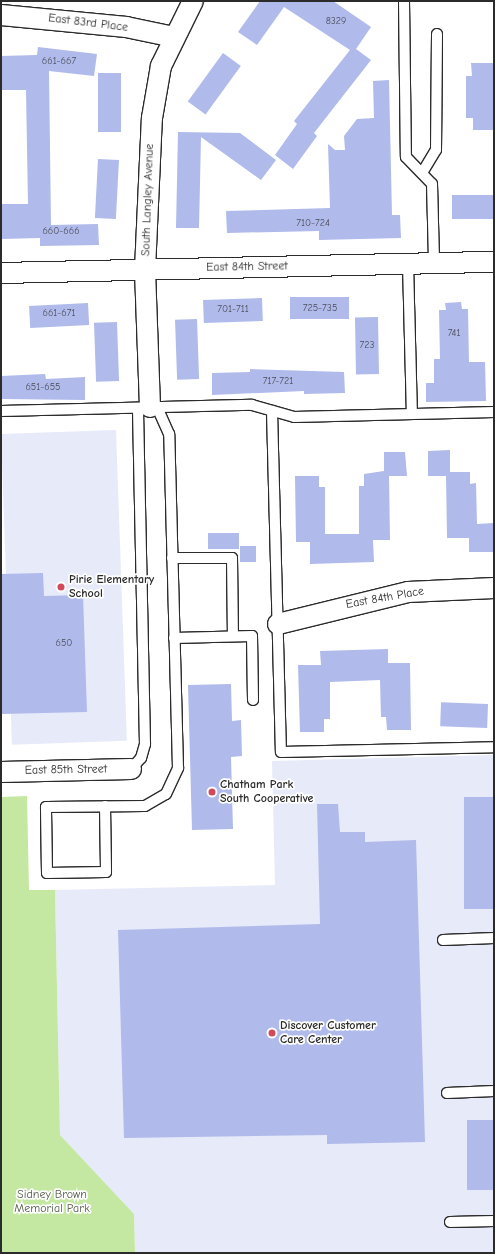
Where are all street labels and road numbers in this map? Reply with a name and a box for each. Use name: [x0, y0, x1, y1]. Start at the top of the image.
street label: East 83rd Place: [47, 11, 129, 35]
street label: South Langley Avenue: [139, 144, 157, 256]
street label: East 84th Street: [206, 259, 288, 275]
street label: East 84th Place: [345, 584, 425, 612]
street label: East 85th Street: [25, 762, 107, 778]

